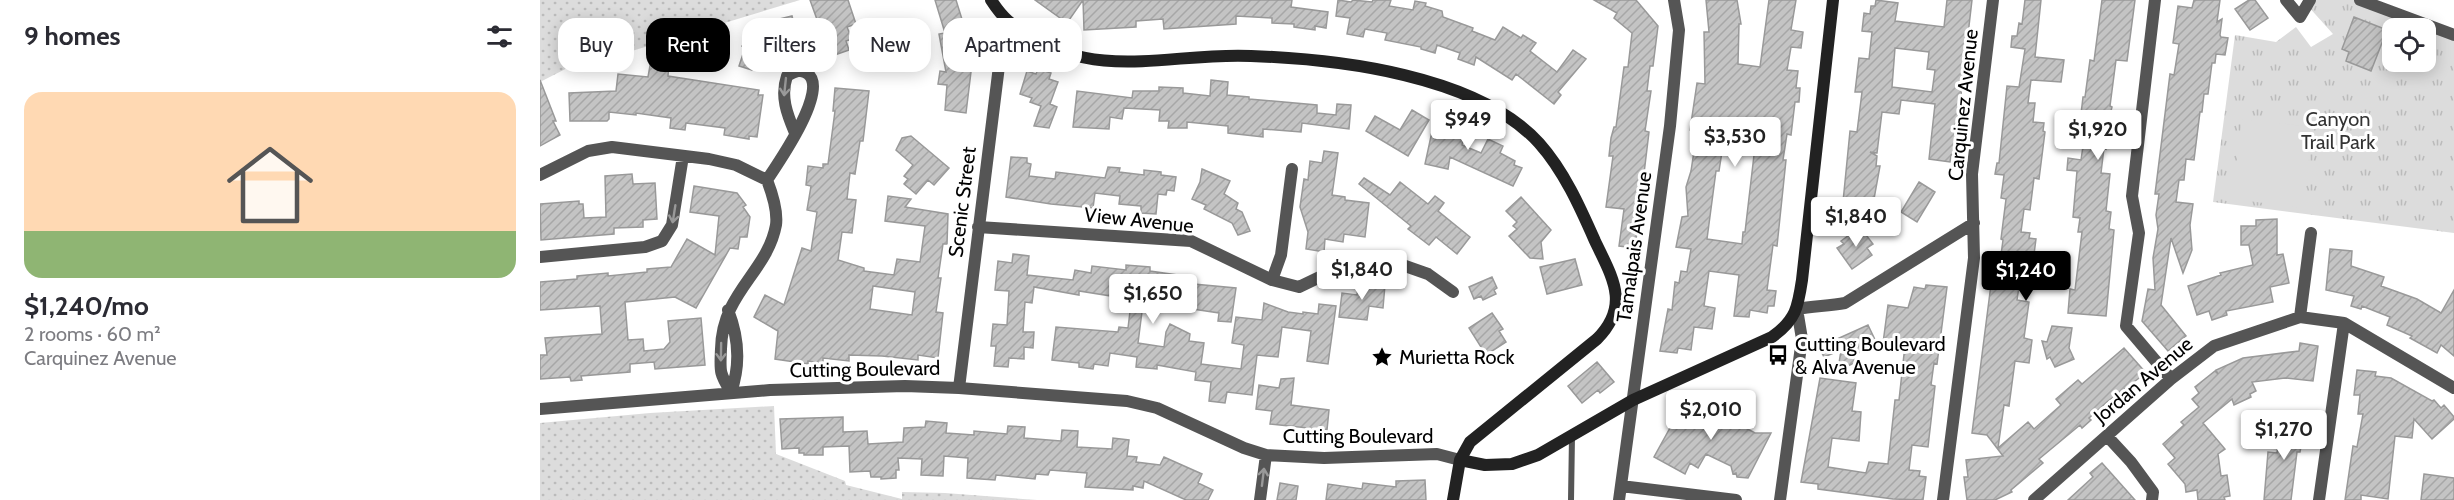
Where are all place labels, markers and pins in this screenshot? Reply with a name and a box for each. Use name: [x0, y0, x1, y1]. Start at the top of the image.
pin: $949: [1432, 100, 1504, 151]
pin: $1,920: [2049, 110, 2147, 161]
pin: $3,530: [1686, 117, 1784, 168]
pin: $1,840: [1807, 197, 1905, 248]
pin: $1,840: [1313, 250, 1411, 301]
pin: $1,240: [1977, 251, 2075, 302]
pin: $1,650: [1104, 274, 1202, 325]
place label: Cutting Boulevard & Alva Avenue: [1795, 332, 1946, 379]
bus stop icon: Cutting Boulevard & Alva Avenue: [1766, 343, 1790, 367]
place icon: Murietta Rock: [1370, 345, 1394, 369]
place label: Murietta Rock: [1399, 345, 1515, 369]
pin: $2,010: [1662, 390, 1760, 441]
pin: $1,270: [2235, 410, 2333, 461]

